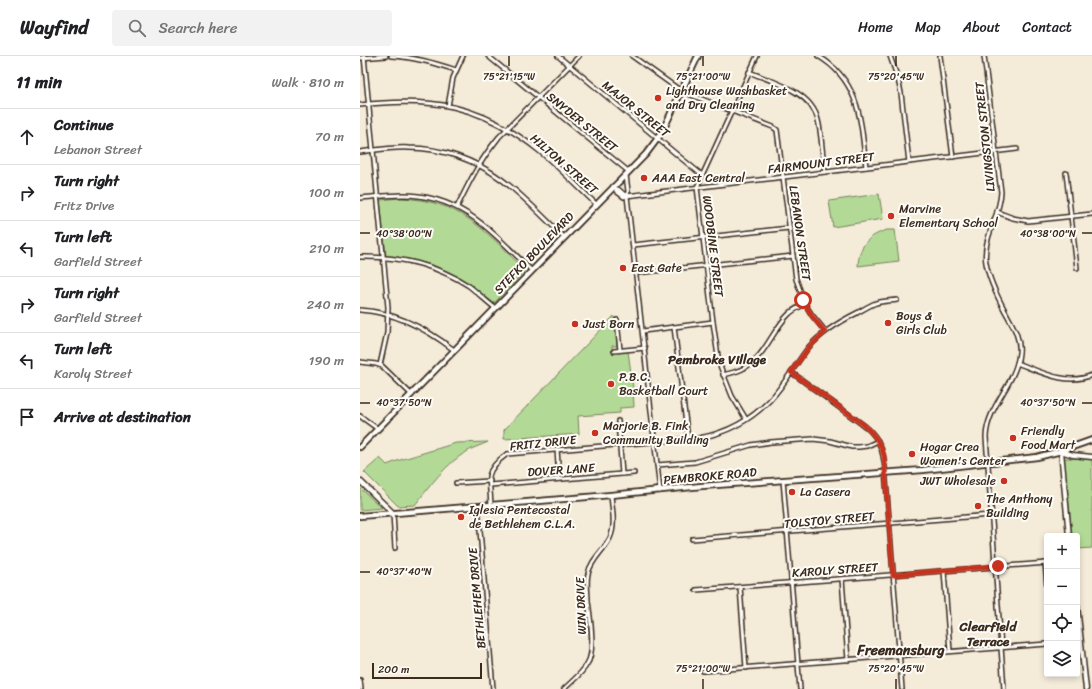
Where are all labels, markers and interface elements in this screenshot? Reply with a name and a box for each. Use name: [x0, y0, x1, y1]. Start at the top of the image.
search box: [112, 10, 392, 46]
text: Wayfind: [20, 11, 88, 44]
text: Search here: [158, 15, 237, 41]
text: Home: [858, 15, 893, 40]
text: Map: [915, 15, 941, 40]
text: About: [963, 15, 1000, 40]
text: Contact: [1022, 15, 1072, 40]
icon: search: [126, 17, 148, 39]
text: 11 min: [16, 67, 62, 97]
text: 75°21'15"W: [483, 68, 535, 86]
text: 75°21'00"W: [676, 68, 730, 86]
text: 75°20'45"W: [868, 68, 924, 86]
text: Walk · 810 m: [272, 71, 344, 94]
street label: MAJOR STREET: [597, 75, 676, 144]
place label: Lighthouse Washbasket and Dry Cleaning: [666, 80, 787, 116]
street label: LIVINGSTON STREET: [968, 80, 1002, 193]
street label: SNYDER STREET: [541, 86, 623, 158]
marker: Lighthouse Washbasket and Dry Cleaning: [653, 93, 663, 103]
text: Continue: [54, 112, 114, 138]
text: 70 m: [315, 125, 344, 148]
icon: ahead: [16, 126, 38, 148]
street label: HILTON STREET: [525, 128, 604, 200]
text: Lebanon Street: [54, 138, 142, 161]
street label: FAIRMOUNT STREET: [766, 145, 877, 180]
place label: AAA East Central: [651, 167, 746, 189]
text: Turn right: [54, 168, 119, 194]
marker: AAA East Central: [639, 173, 649, 183]
text: 100 m: [309, 181, 344, 204]
icon: right: [16, 182, 38, 204]
street label: LEBANON STREET: [782, 184, 818, 283]
text: Fritz Drive: [54, 194, 114, 217]
street label: WOODBINE STREET: [696, 194, 730, 299]
place label: Marvine Elementary School: [899, 198, 999, 234]
street label: STEFKO BOULEVARD: [488, 206, 580, 300]
marker: Marvine Elementary School: [886, 211, 896, 221]
text: Turn left: [54, 224, 112, 250]
text: 40°38'00"N: [376, 225, 432, 243]
text: 40°38'00"N: [1020, 225, 1076, 243]
text: 210 m: [309, 237, 344, 260]
icon: left: [16, 238, 38, 260]
text: Garfield Street: [54, 250, 142, 273]
place label: East Gate: [631, 257, 682, 279]
marker: East Gate: [618, 263, 628, 273]
text: Turn right: [54, 280, 119, 306]
route start: [794, 291, 812, 309]
text: 240 m: [307, 293, 344, 316]
icon: right: [16, 294, 38, 316]
place label: Boys & Girls Club: [896, 305, 948, 341]
text: Garfield Street: [54, 306, 142, 329]
place label: Just Born: [582, 313, 635, 335]
marker: Boys & Girls Club: [883, 318, 893, 328]
marker: Just Born: [570, 319, 580, 329]
text: Turn left: [54, 336, 112, 362]
district label: Pembroke Village: [668, 348, 767, 371]
text: 190 m: [309, 349, 344, 372]
icon: left: [16, 350, 38, 372]
text: Karoly Street: [54, 362, 132, 385]
place label: P.B.C. Basketball Court: [619, 366, 708, 402]
marker: P.B.C. Basketball Court: [606, 379, 616, 389]
text: 40°37'50"N: [376, 394, 432, 412]
text: 40°37'50"N: [1020, 394, 1076, 412]
text: Arrive at destination: [54, 404, 191, 430]
icon: arrive: [16, 406, 38, 428]
place label: Marjorie B. Fink Community Building: [603, 415, 709, 451]
place label: Friendly Food Mart: [1021, 420, 1076, 456]
street label: FRITZ DRIVE: [509, 428, 579, 457]
marker: Marjorie B. Fink Community Building: [590, 428, 600, 438]
marker: Friendly Food Mart: [1008, 433, 1018, 443]
place label: Hogar Crea Women's Center: [920, 436, 1007, 472]
marker: Hogar Crea Women's Center: [907, 449, 917, 459]
street label: DOVER LANE: [527, 457, 597, 483]
street label: PEMBROKE ROAD: [663, 461, 758, 491]
place label: JWT Wholesale: [919, 470, 996, 492]
marker: JWT Wholesale: [999, 476, 1009, 486]
place label: La Casera: [800, 481, 850, 503]
marker: La Casera: [787, 487, 797, 497]
place label: The Anthony Building: [986, 488, 1053, 524]
place label: Iglesia Pentecostal de Bethlehem C.L.A.: [468, 499, 576, 535]
marker: The Anthony Building: [973, 501, 983, 511]
street label: TOLSTOY STREET: [783, 505, 876, 535]
marker: Iglesia Pentecostal de Bethlehem C.L.A.: [456, 512, 466, 522]
map controls: [1044, 533, 1080, 677]
button: +: [1044, 533, 1080, 569]
street label: BETHLEHEM DRIVE: [461, 545, 492, 650]
street label: KAROLY STREET: [791, 556, 879, 584]
route end: [989, 557, 1007, 575]
text: 40°37'40"N: [376, 563, 432, 581]
button: −: [1044, 569, 1080, 605]
street label: WIN DRIVE: [569, 576, 593, 635]
button: locate: [1044, 605, 1080, 641]
district label: Clearfield Terrace: [959, 615, 1018, 653]
district label: Freemansburg: [856, 638, 946, 663]
button: layers: [1044, 641, 1080, 677]
text: 200 m: [378, 660, 410, 679]
text: 75°21'00"W: [676, 660, 730, 678]
text: 75°20'45"W: [868, 660, 924, 678]
scale bar: [372, 661, 482, 680]

